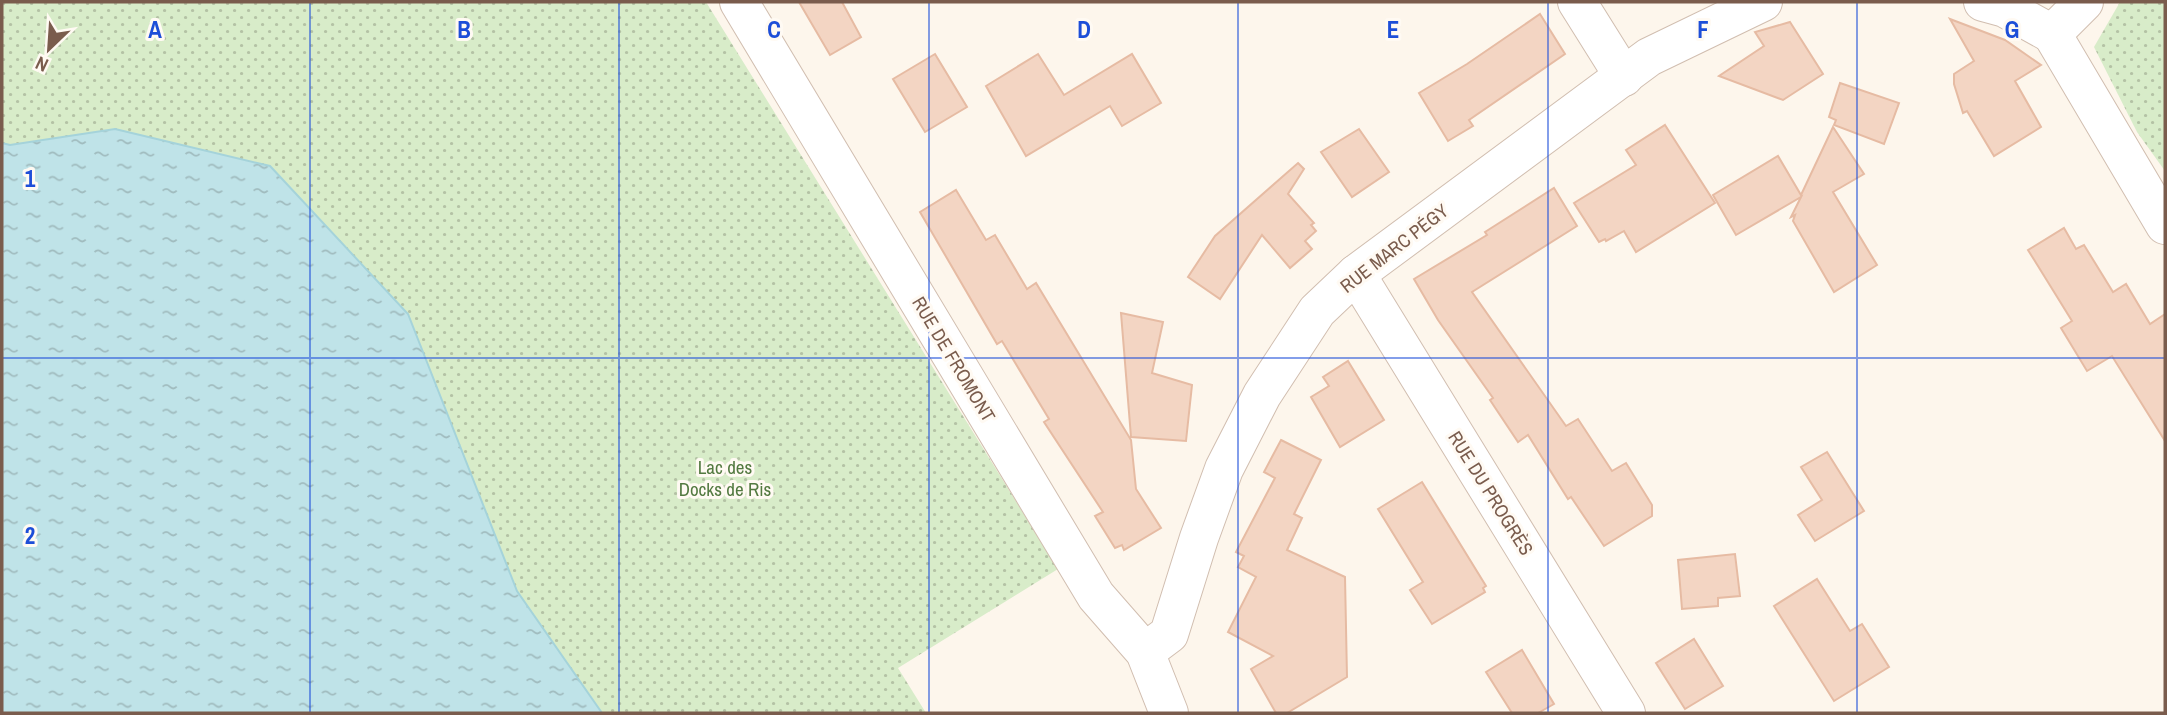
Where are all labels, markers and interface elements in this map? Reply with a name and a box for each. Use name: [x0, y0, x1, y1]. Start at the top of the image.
north arrow: [14, 14, 84, 84]
text: A: [148, 14, 162, 45]
text: B: [457, 14, 471, 45]
text: C: [767, 14, 781, 45]
text: D: [1077, 14, 1091, 45]
text: E: [1387, 14, 1399, 45]
text: F: [1697, 14, 1709, 45]
text: G: [2005, 14, 2019, 45]
text: N: [31, 50, 52, 79]
text: 1: [25, 163, 36, 194]
street label: RUE MARC PÉGY: [1334, 197, 1454, 298]
street label: RUE DE FROMONT: [906, 291, 1002, 427]
street label: RUE DU PROGRÈS: [1442, 426, 1540, 560]
park label: Lac des Docks de Ris: [679, 454, 772, 502]
text: 2: [25, 520, 35, 551]

